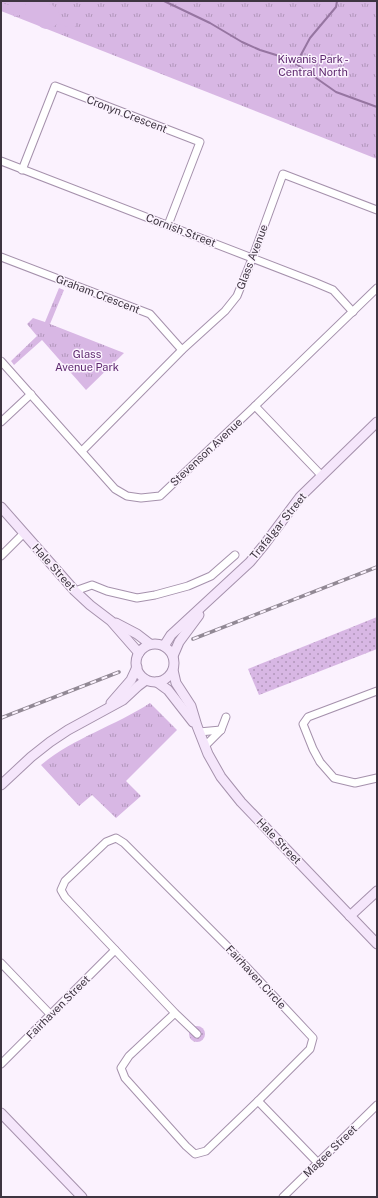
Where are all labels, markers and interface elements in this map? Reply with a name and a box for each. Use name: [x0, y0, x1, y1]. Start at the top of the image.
park label: Kiwanis Park - Central North: [277, 53, 349, 78]
street label: Cronyn Crescent: [85, 93, 169, 135]
street label: Cornish Street: [144, 211, 218, 249]
street label: Glass Avenue: [234, 223, 270, 291]
street label: Graham Crescent: [54, 272, 142, 316]
park label: Glass Avenue Park: [55, 348, 119, 373]
street label: Stevenson Avenue: [168, 416, 244, 488]
street label: Trafalgar Street: [248, 490, 308, 562]
street label: Hale Street: [30, 541, 78, 593]
street label: Hale Street: [254, 816, 304, 866]
street label: Fairhaven Circle: [224, 943, 288, 1011]
street label: Fairhaven Street: [24, 973, 92, 1041]
street label: Magee Street: [301, 1122, 359, 1180]

